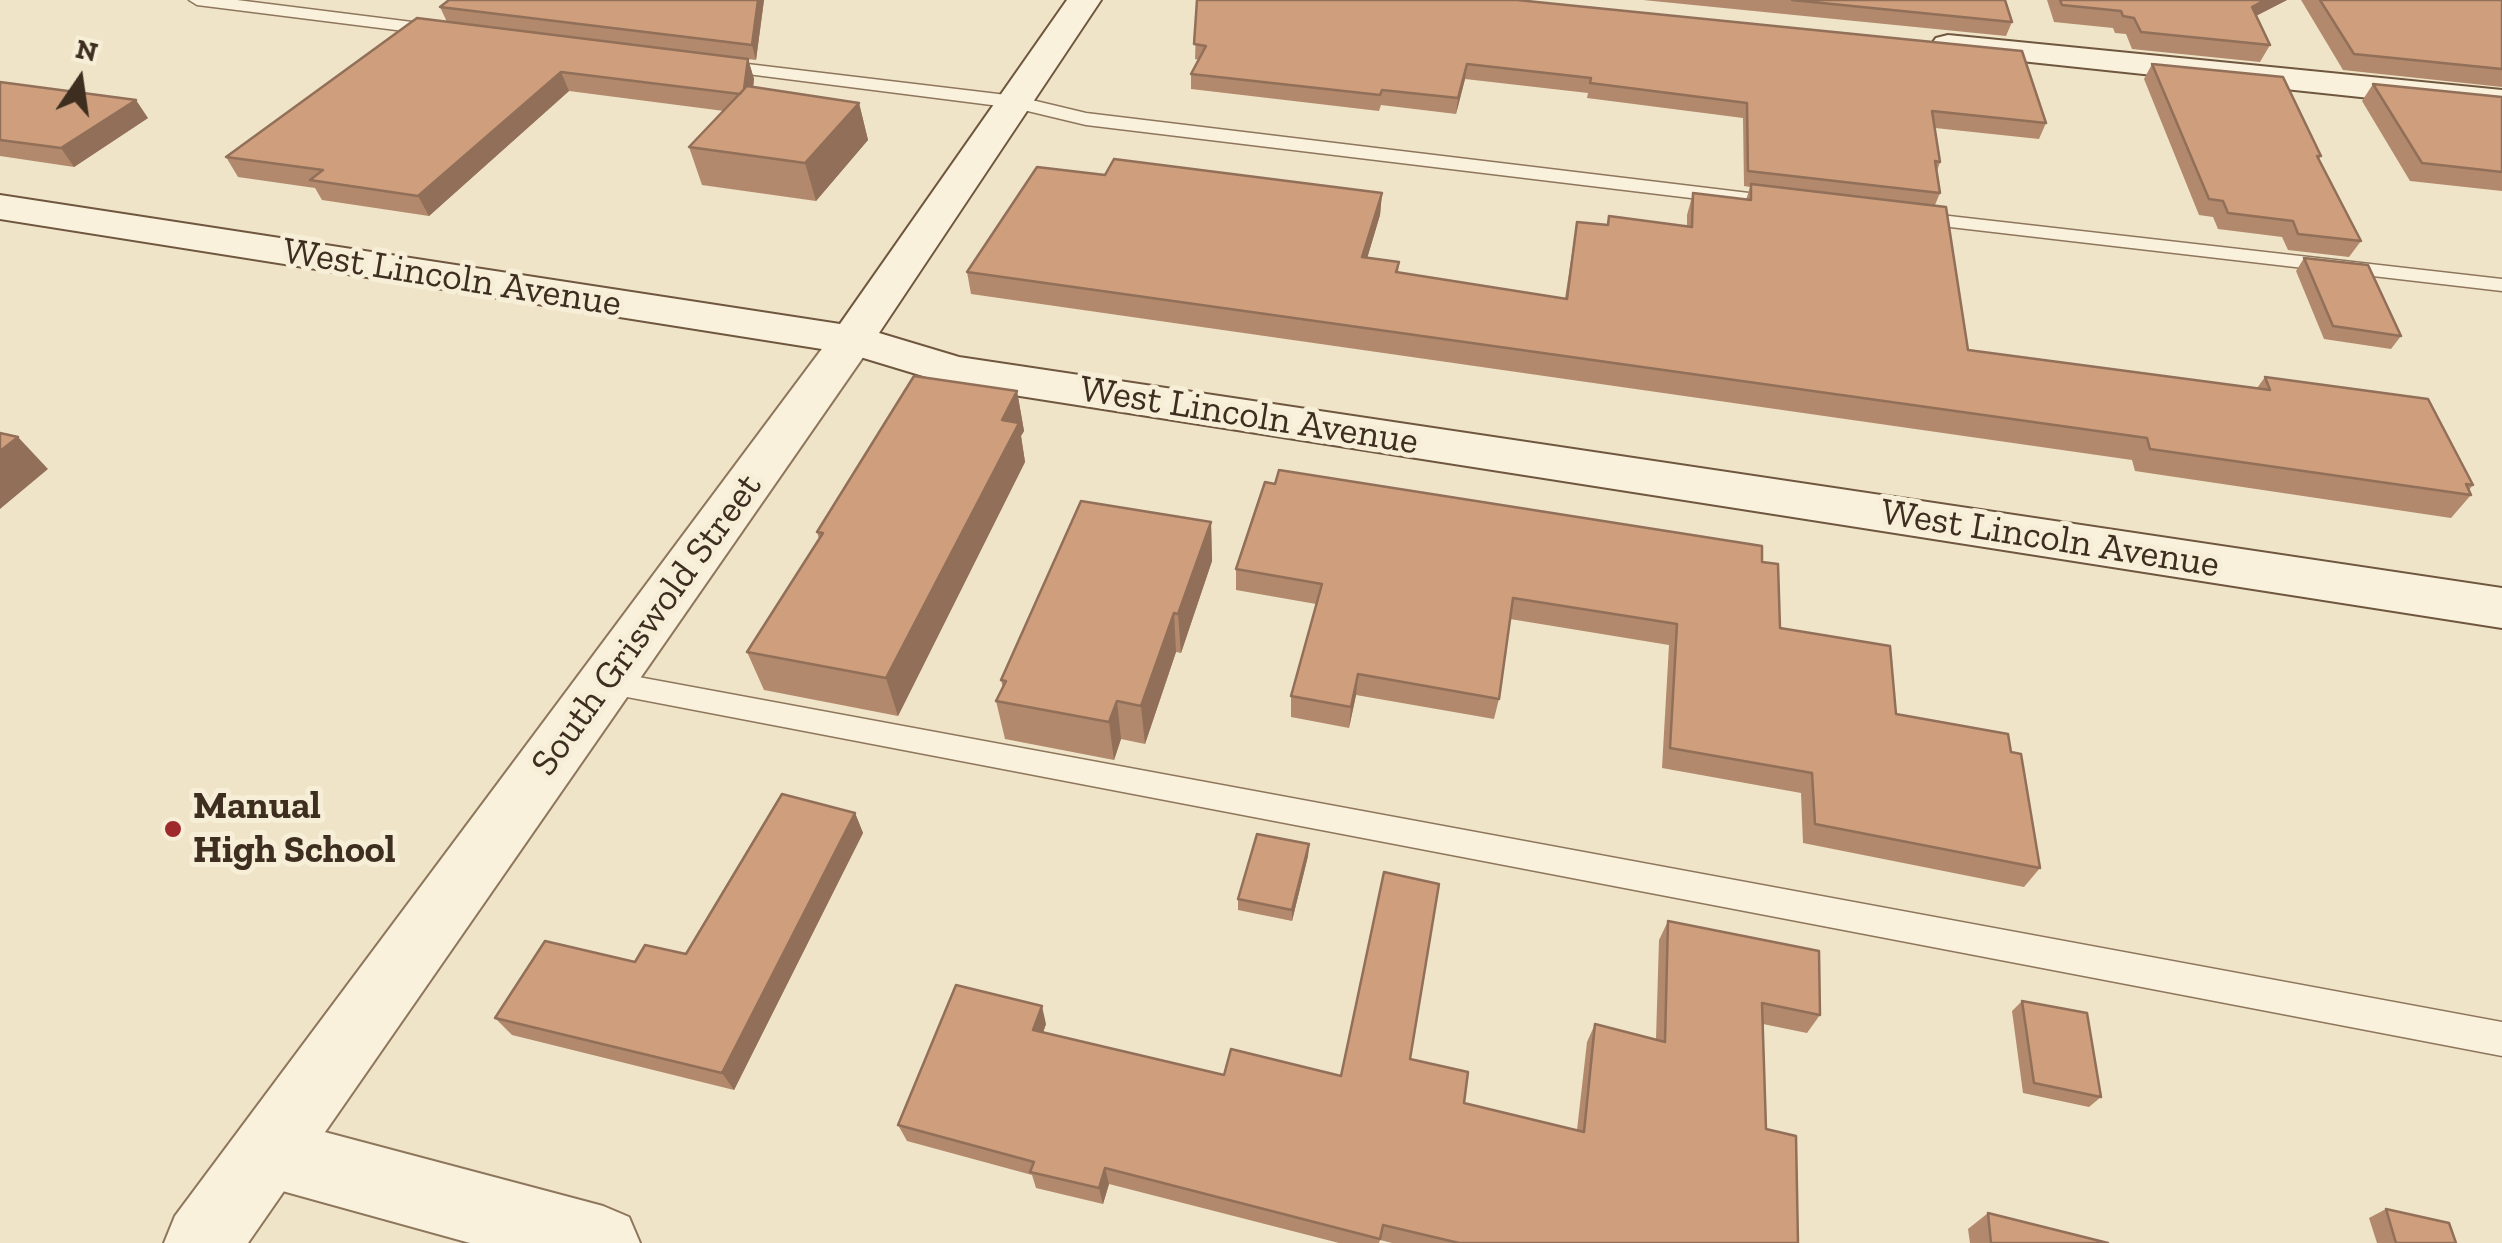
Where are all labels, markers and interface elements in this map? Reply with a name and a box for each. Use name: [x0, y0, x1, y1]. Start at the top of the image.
north arrow: [30, 30, 130, 130]
text: N: [73, 32, 101, 69]
street label: West Lincoln Avenue: [280, 229, 624, 327]
street label: West Lincoln Avenue: [1077, 367, 1421, 465]
street label: South Griswold Street: [522, 465, 772, 785]
street label: West Lincoln Avenue: [1878, 490, 2222, 588]
place label: Manual High School: [193, 784, 396, 874]
marker: Manual High School: [162, 818, 184, 840]

